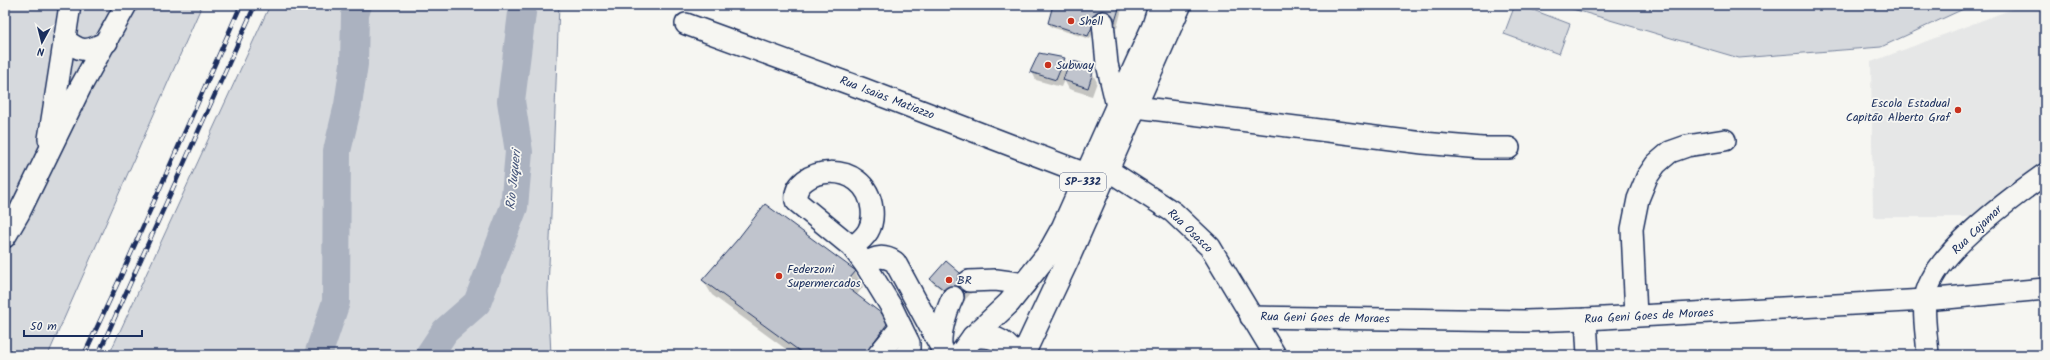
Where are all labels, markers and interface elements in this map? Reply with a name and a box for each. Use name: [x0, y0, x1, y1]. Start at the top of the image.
place label: Shell: [1079, 12, 1103, 31]
marker: Shell: [1066, 16, 1076, 26]
north arrow: [22, 22, 62, 62]
text: N: [36, 42, 45, 60]
place label: Subway: [1056, 56, 1094, 75]
marker: Subway: [1043, 60, 1053, 70]
street label: Rua Isaias Matiazzo: [837, 71, 937, 125]
place label: Escola Estadual Capitão Alberto Graf: [1846, 94, 1951, 127]
marker: Escola Estadual Capitão Alberto Graf: [1953, 105, 1963, 115]
water label: Rio Juqueri: [500, 146, 528, 211]
road number: SP-332: [1060, 173, 1106, 191]
street label: Rua Cajamar: [1947, 200, 2007, 259]
street label: Rua Osasco: [1163, 204, 1217, 258]
place label: Federzoni Supermercados: [787, 260, 861, 293]
marker: Federzoni Supermercados: [774, 271, 784, 281]
place label: BR: [957, 271, 972, 290]
marker: BR: [944, 275, 954, 285]
street label: Rua Geni Goes de Moraes: [1584, 303, 1714, 329]
street label: Rua Geni Goes de Moraes: [1260, 307, 1390, 329]
scale bar: [24, 312, 142, 338]
text: 50 m: [30, 317, 57, 336]

